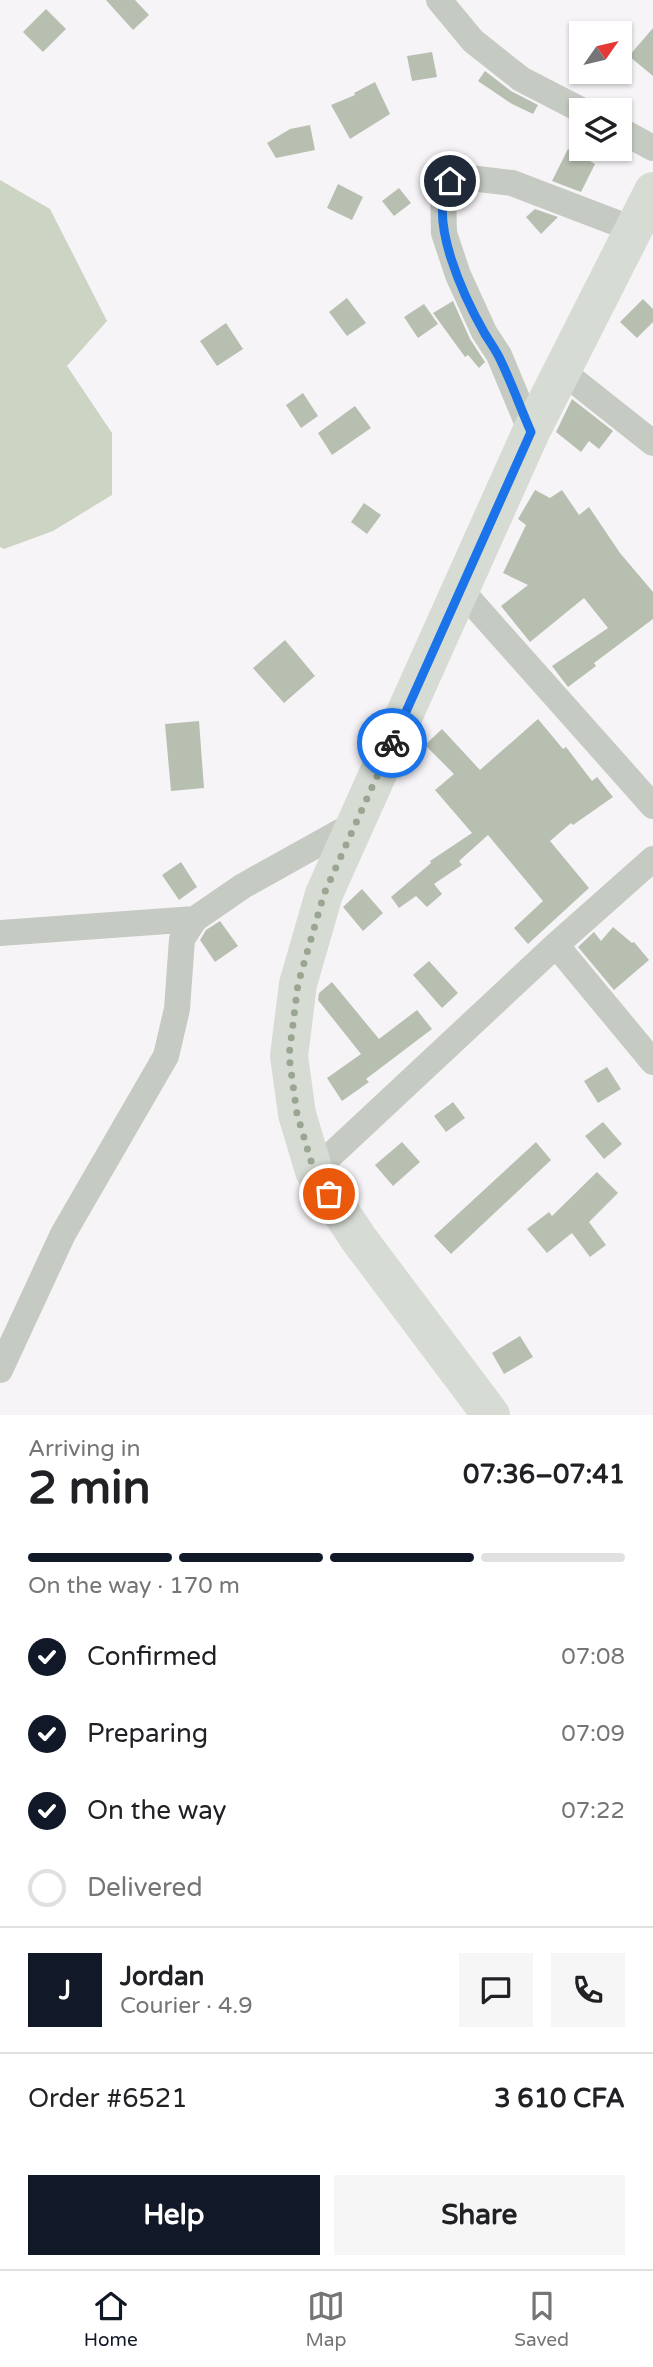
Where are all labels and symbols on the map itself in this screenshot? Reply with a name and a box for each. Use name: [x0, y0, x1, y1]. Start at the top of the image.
north arrow: [569, 21, 632, 84]
pin: [420, 151, 480, 211]
courier: [357, 708, 427, 778]
pin: [299, 1164, 359, 1224]

